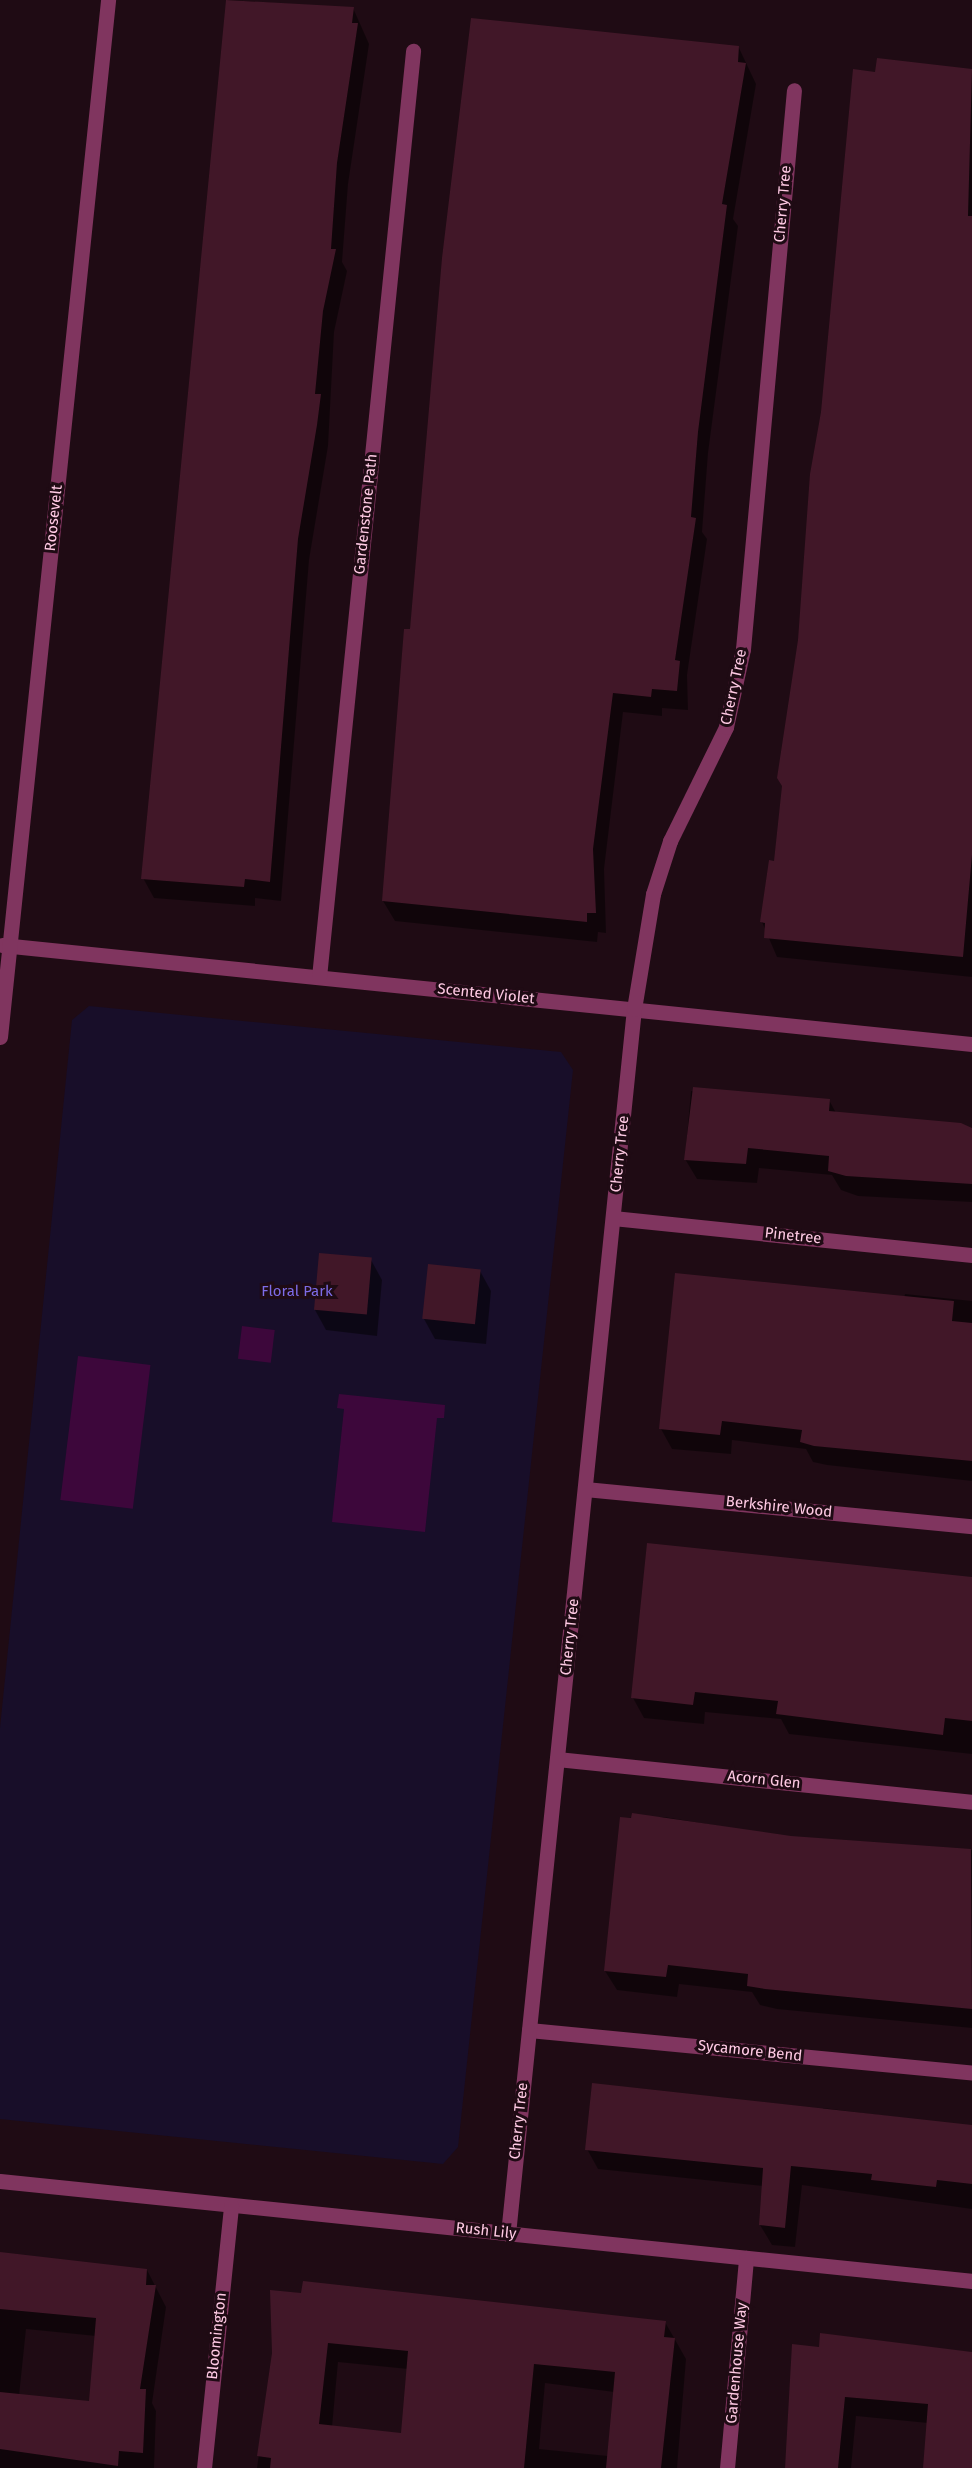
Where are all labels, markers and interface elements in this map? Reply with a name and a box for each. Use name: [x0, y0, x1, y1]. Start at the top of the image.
street label: Cherry Tree: [771, 165, 795, 243]
street label: Gardenstone Path: [351, 453, 381, 575]
street label: Roosevelt: [42, 484, 66, 552]
street label: Cherry Tree: [717, 647, 751, 727]
street label: Scented Violet: [437, 980, 535, 1008]
street label: Cherry Tree: [607, 1115, 633, 1193]
street label: Pinetree: [764, 1224, 822, 1248]
park label: Floral Park: [261, 1283, 333, 1301]
street label: Berkshire Wood: [725, 1492, 833, 1522]
street label: Cherry Tree: [557, 1598, 583, 1676]
street label: Acorn Glen: [726, 1767, 802, 1793]
street label: Sycamore Bend: [697, 2037, 803, 2065]
street label: Cherry Tree: [506, 2082, 532, 2160]
street label: Rush Lily: [455, 2219, 517, 2243]
street label: Bloomington: [203, 2292, 231, 2380]
street label: Gardenhouse Way: [723, 2302, 751, 2424]

